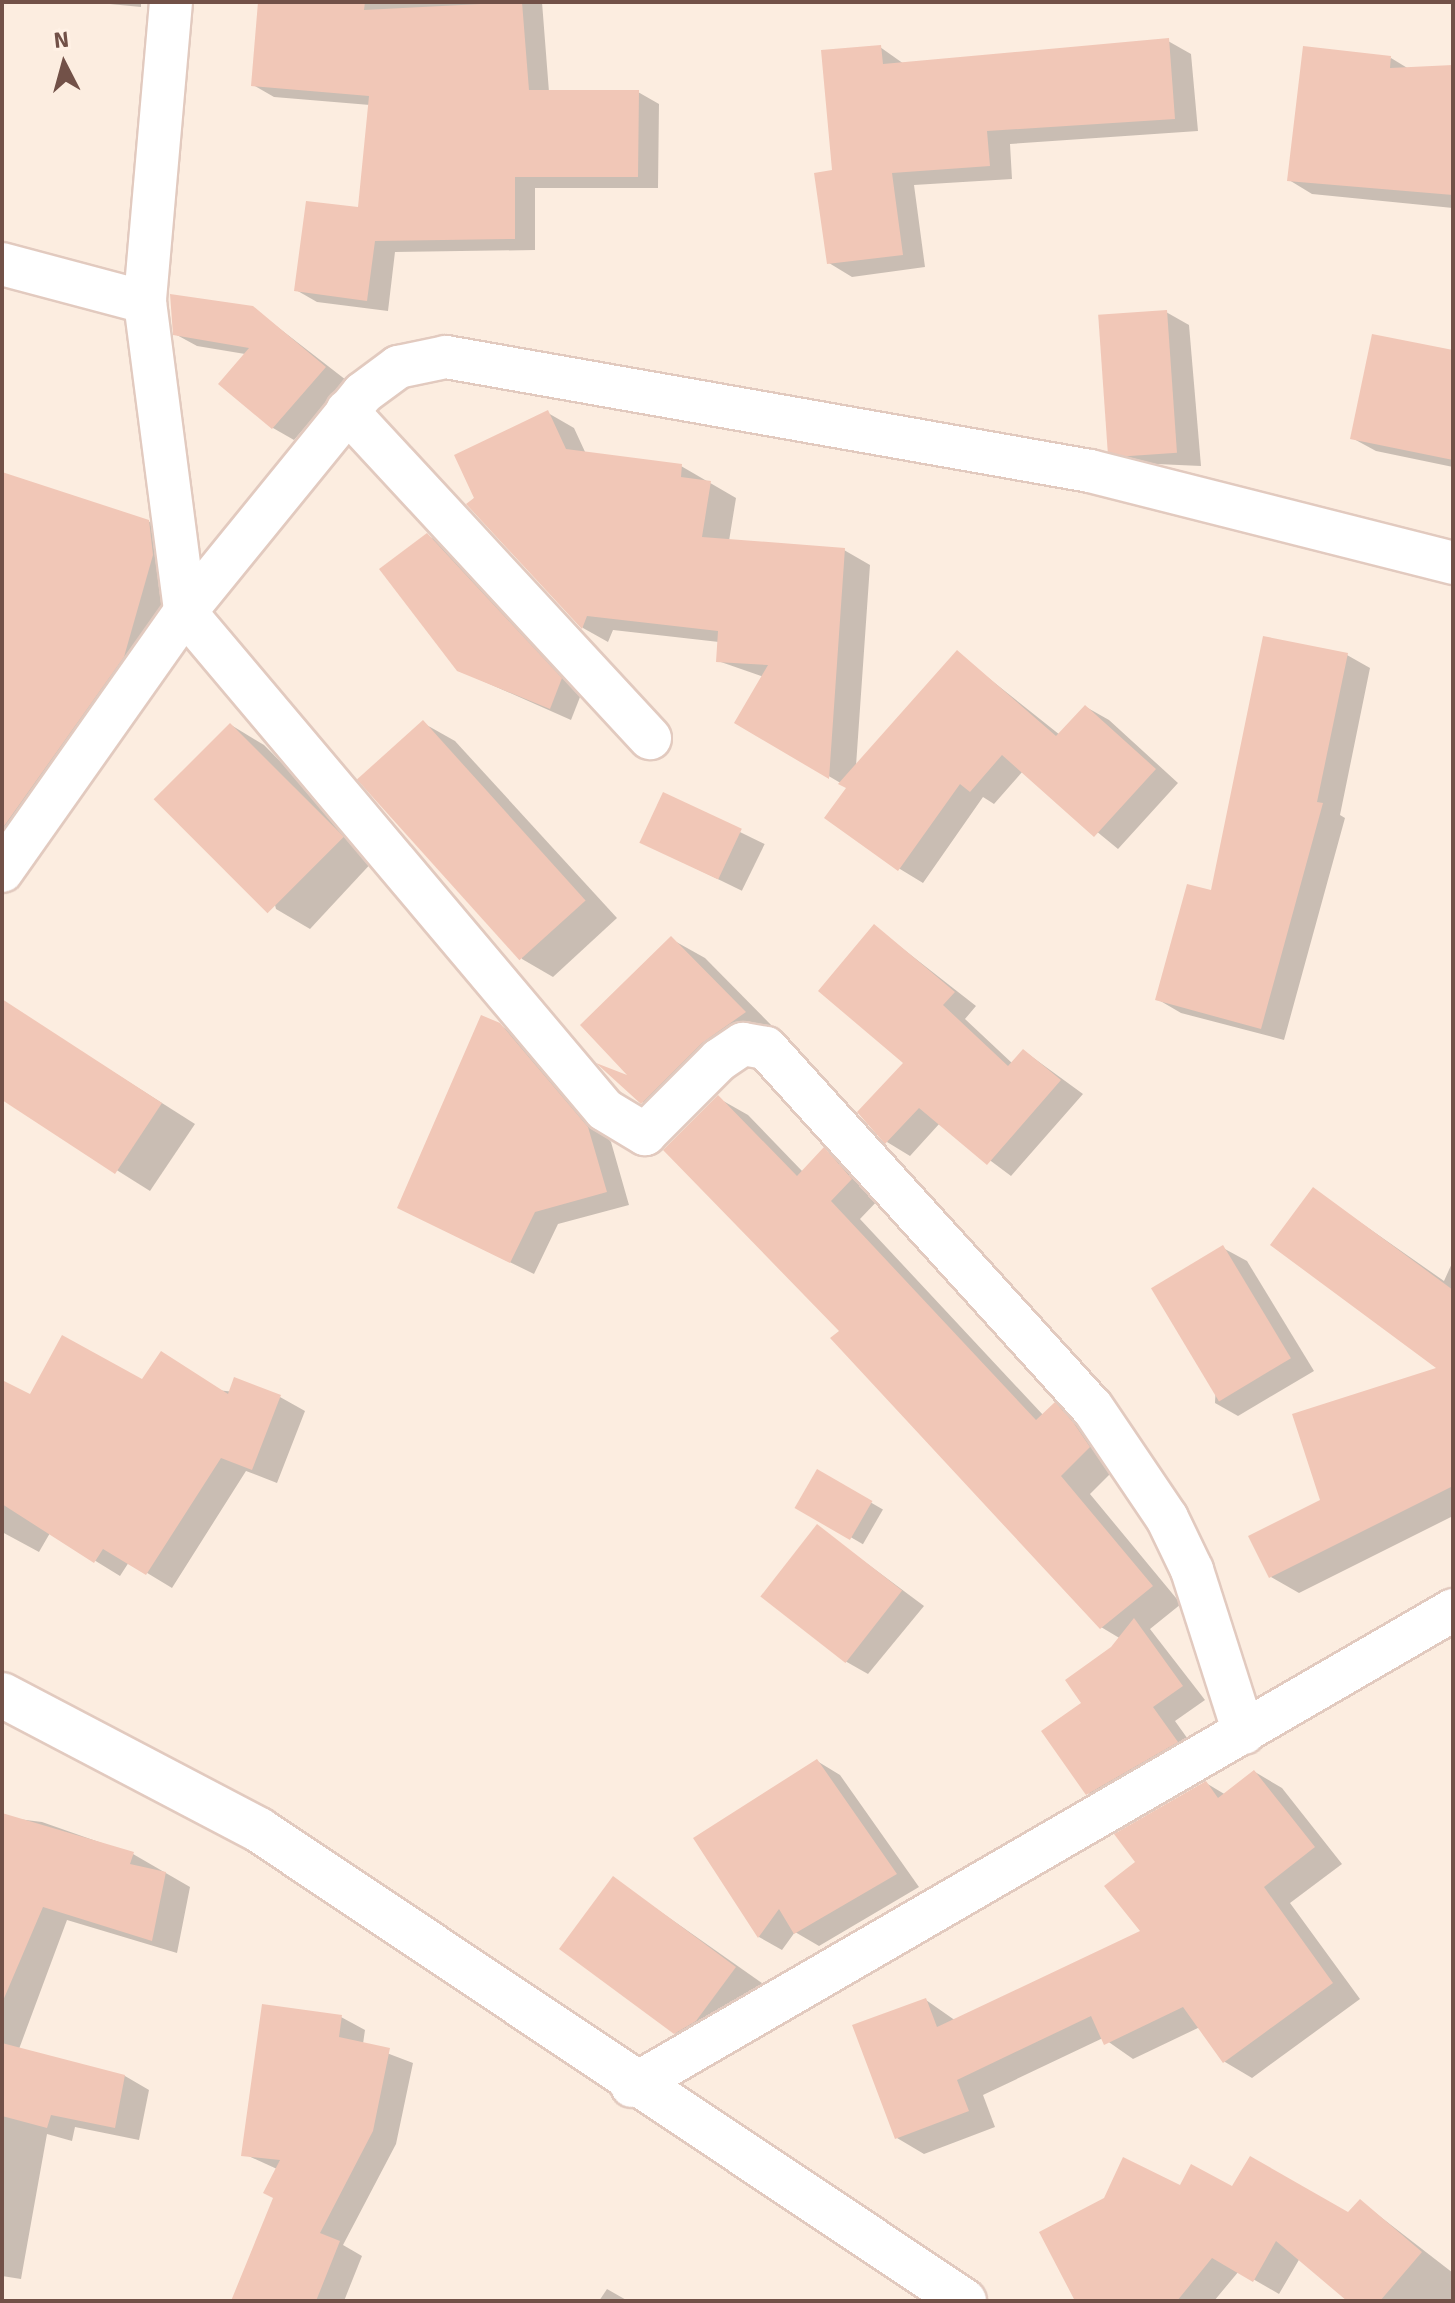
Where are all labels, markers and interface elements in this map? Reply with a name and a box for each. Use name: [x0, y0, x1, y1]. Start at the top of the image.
north arrow: [24, 24, 104, 104]
text: N: [52, 25, 70, 54]

